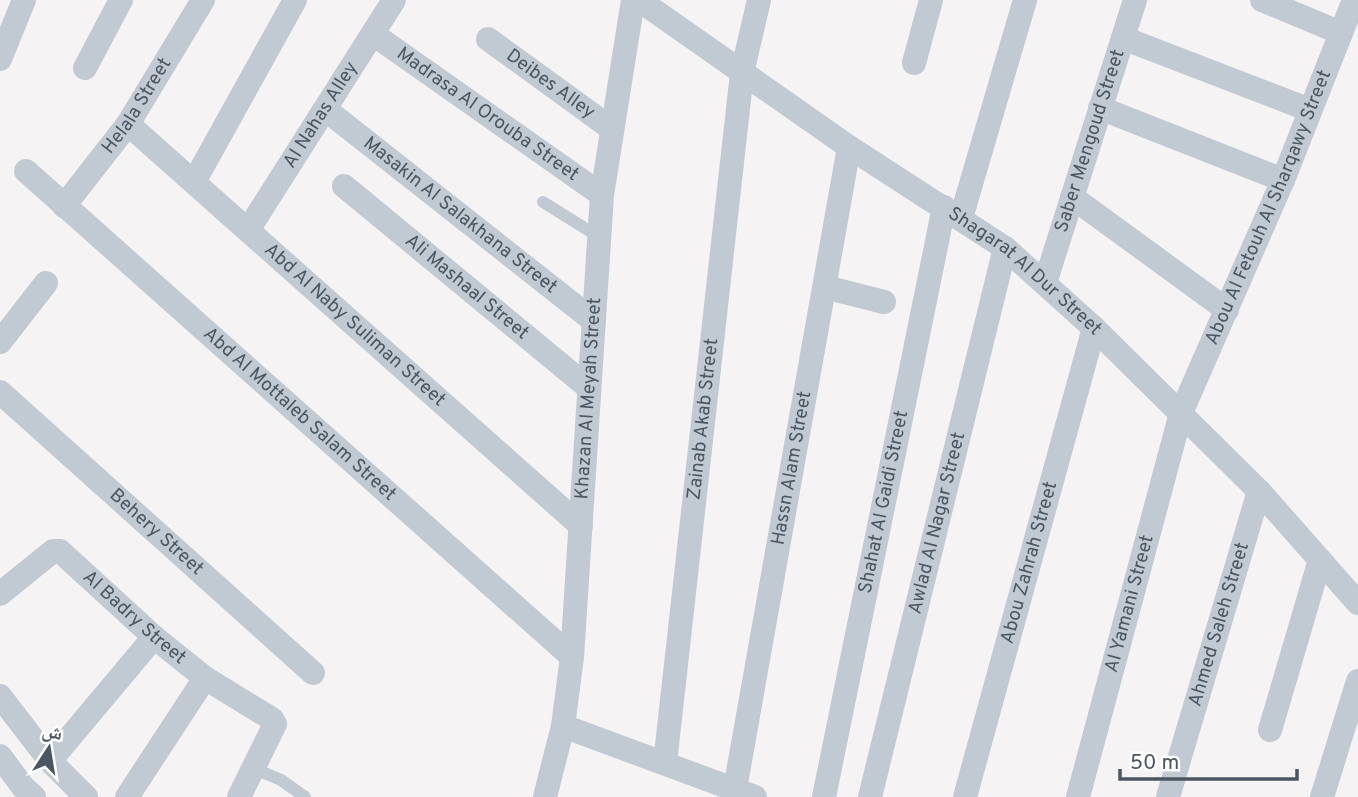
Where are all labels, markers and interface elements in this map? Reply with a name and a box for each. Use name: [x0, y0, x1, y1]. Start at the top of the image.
street label: Madrasa Al Orouba Street: [392, 42, 583, 187]
street label: Deibes Alley: [501, 44, 600, 125]
street label: Saber Mengoud Street: [1050, 46, 1130, 236]
street label: Helala Street: [97, 53, 177, 159]
street label: Al Nahas Alley: [278, 57, 364, 173]
street label: Abou Al Fetouh Al Sharqawy Street: [1200, 67, 1337, 349]
street label: Masakin Al Salakhana Street: [358, 132, 562, 299]
street label: Shagarat Al Dur Street: [943, 202, 1107, 341]
street label: Ali Mashaal Street: [400, 229, 534, 345]
street label: Abd Al Naby Suliman Street: [259, 238, 450, 412]
street label: Khazan Al Meyah Street: [570, 297, 607, 500]
street label: Abd Al Mottaleb Salam Street: [198, 322, 401, 506]
street label: Zainab Akab Street: [682, 337, 724, 501]
street label: Hassn Alam Street: [767, 389, 817, 547]
street label: Shahat Al Gaidi Street: [854, 408, 914, 596]
street label: Awlad Al Nagar Street: [903, 430, 971, 617]
street label: Abou Zahrah Street: [996, 479, 1063, 647]
street label: Behery Street: [104, 484, 208, 581]
street label: Al Yamani Street: [1100, 532, 1160, 675]
street label: Ahmed Saleh Street: [1184, 540, 1255, 709]
street label: Al Badry Street: [77, 565, 191, 670]
north arrow: [14, 713, 84, 783]
text: ش: [40, 719, 64, 747]
scale bar: [1120, 738, 1297, 782]
text: 50 m: [1130, 750, 1179, 777]

